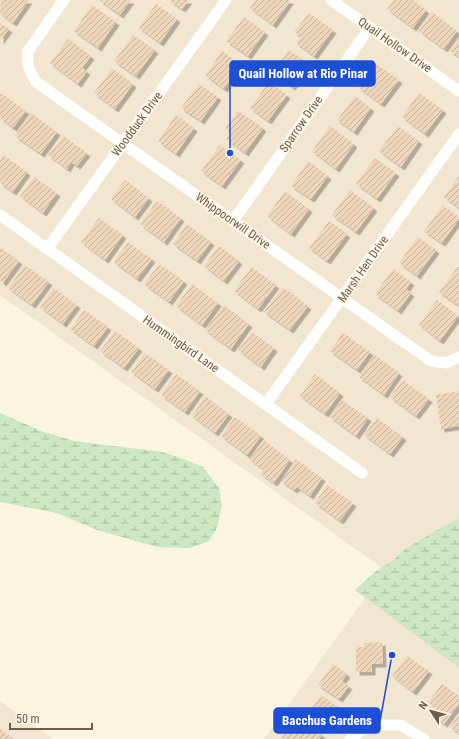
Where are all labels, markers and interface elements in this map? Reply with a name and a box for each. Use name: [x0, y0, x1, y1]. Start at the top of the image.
street label: Quail Hollow Drive: [356, 14, 435, 76]
callout: Quail Hollow at Rio Pinar: [230, 61, 375, 86]
text: Quail Hollow at Rio Pinar: [238, 66, 368, 81]
street label: Woodduck Drive: [109, 89, 165, 159]
street label: Sparrow Drive: [276, 93, 326, 155]
street label: Whippoorwill Drive: [193, 190, 273, 252]
street label: Marsh Hen Drive: [335, 233, 391, 305]
street label: Hummingbird Lane: [140, 313, 222, 376]
north arrow: [411, 691, 451, 731]
text: N: [416, 699, 431, 712]
scale bar: [10, 705, 92, 731]
callout: Bacchus Gardens: [274, 708, 380, 733]
text: 50 m: [16, 712, 40, 726]
text: Bacchus Gardens: [282, 713, 372, 728]

